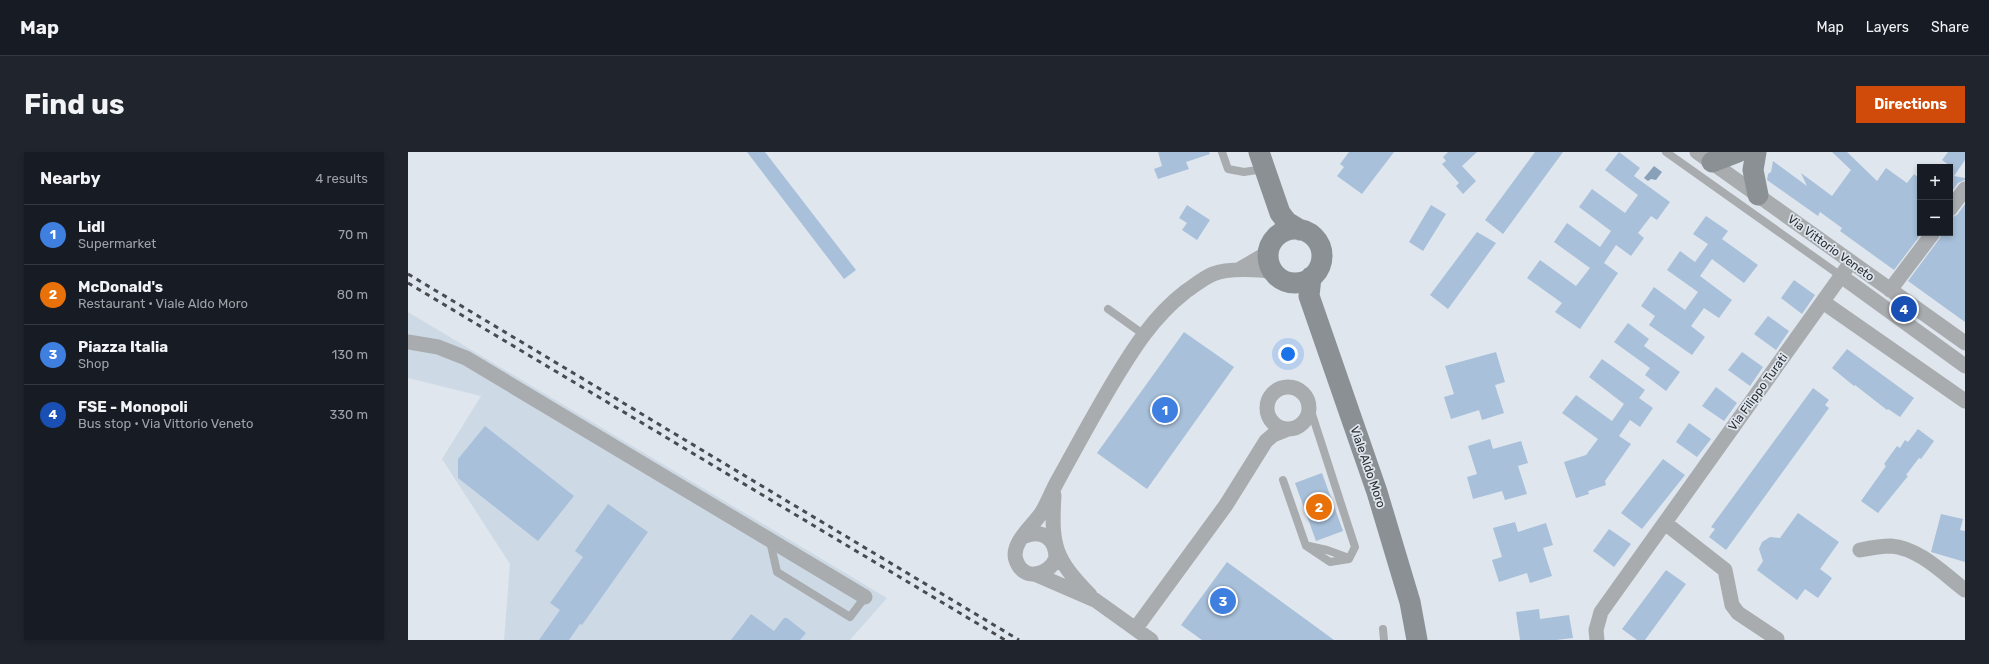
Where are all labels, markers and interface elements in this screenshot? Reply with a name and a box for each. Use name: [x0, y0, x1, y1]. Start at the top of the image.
text: Map: [20, 16, 59, 39]
text: Map: [1817, 19, 1844, 36]
text: Layers: [1866, 19, 1909, 36]
text: Share: [1931, 19, 1969, 36]
button: Directions: [1856, 86, 1965, 123]
text: Find us: [24, 88, 124, 121]
map controls: [1917, 164, 1953, 236]
button: +: [1917, 164, 1953, 200]
text: Nearby: [40, 168, 101, 188]
text: 4 results: [315, 171, 368, 186]
button: −: [1917, 200, 1953, 236]
street label: Via Vittorio Veneto: [1785, 212, 1877, 284]
text: Lidl: [78, 218, 105, 236]
text: 1: [50, 227, 56, 242]
text: 70 m: [338, 227, 368, 242]
text: Supermarket: [78, 236, 156, 251]
text: McDonald's: [78, 278, 163, 296]
text: 2: [49, 287, 57, 302]
text: 80 m: [337, 287, 368, 302]
pin: 4: [1891, 294, 1917, 324]
text: Restaurant · Viale Aldo Moro: [78, 296, 248, 311]
text: Piazza Italia: [78, 338, 168, 356]
your location: [1278, 344, 1298, 364]
text: 3: [49, 347, 57, 362]
text: 130 m: [332, 347, 368, 362]
street label: Via Filippo Turati: [1725, 351, 1791, 433]
text: Shop: [78, 356, 109, 371]
pin: 1: [1152, 395, 1178, 425]
text: FSE - Monopoli: [78, 398, 188, 416]
text: 4: [49, 407, 57, 422]
text: 330 m: [329, 407, 368, 422]
text: Bus stop · Via Vittorio Veneto: [78, 416, 254, 431]
street label: Viale Aldo Moro: [1347, 424, 1389, 510]
pin: 2: [1306, 492, 1332, 522]
pin: 3: [1210, 586, 1236, 616]

